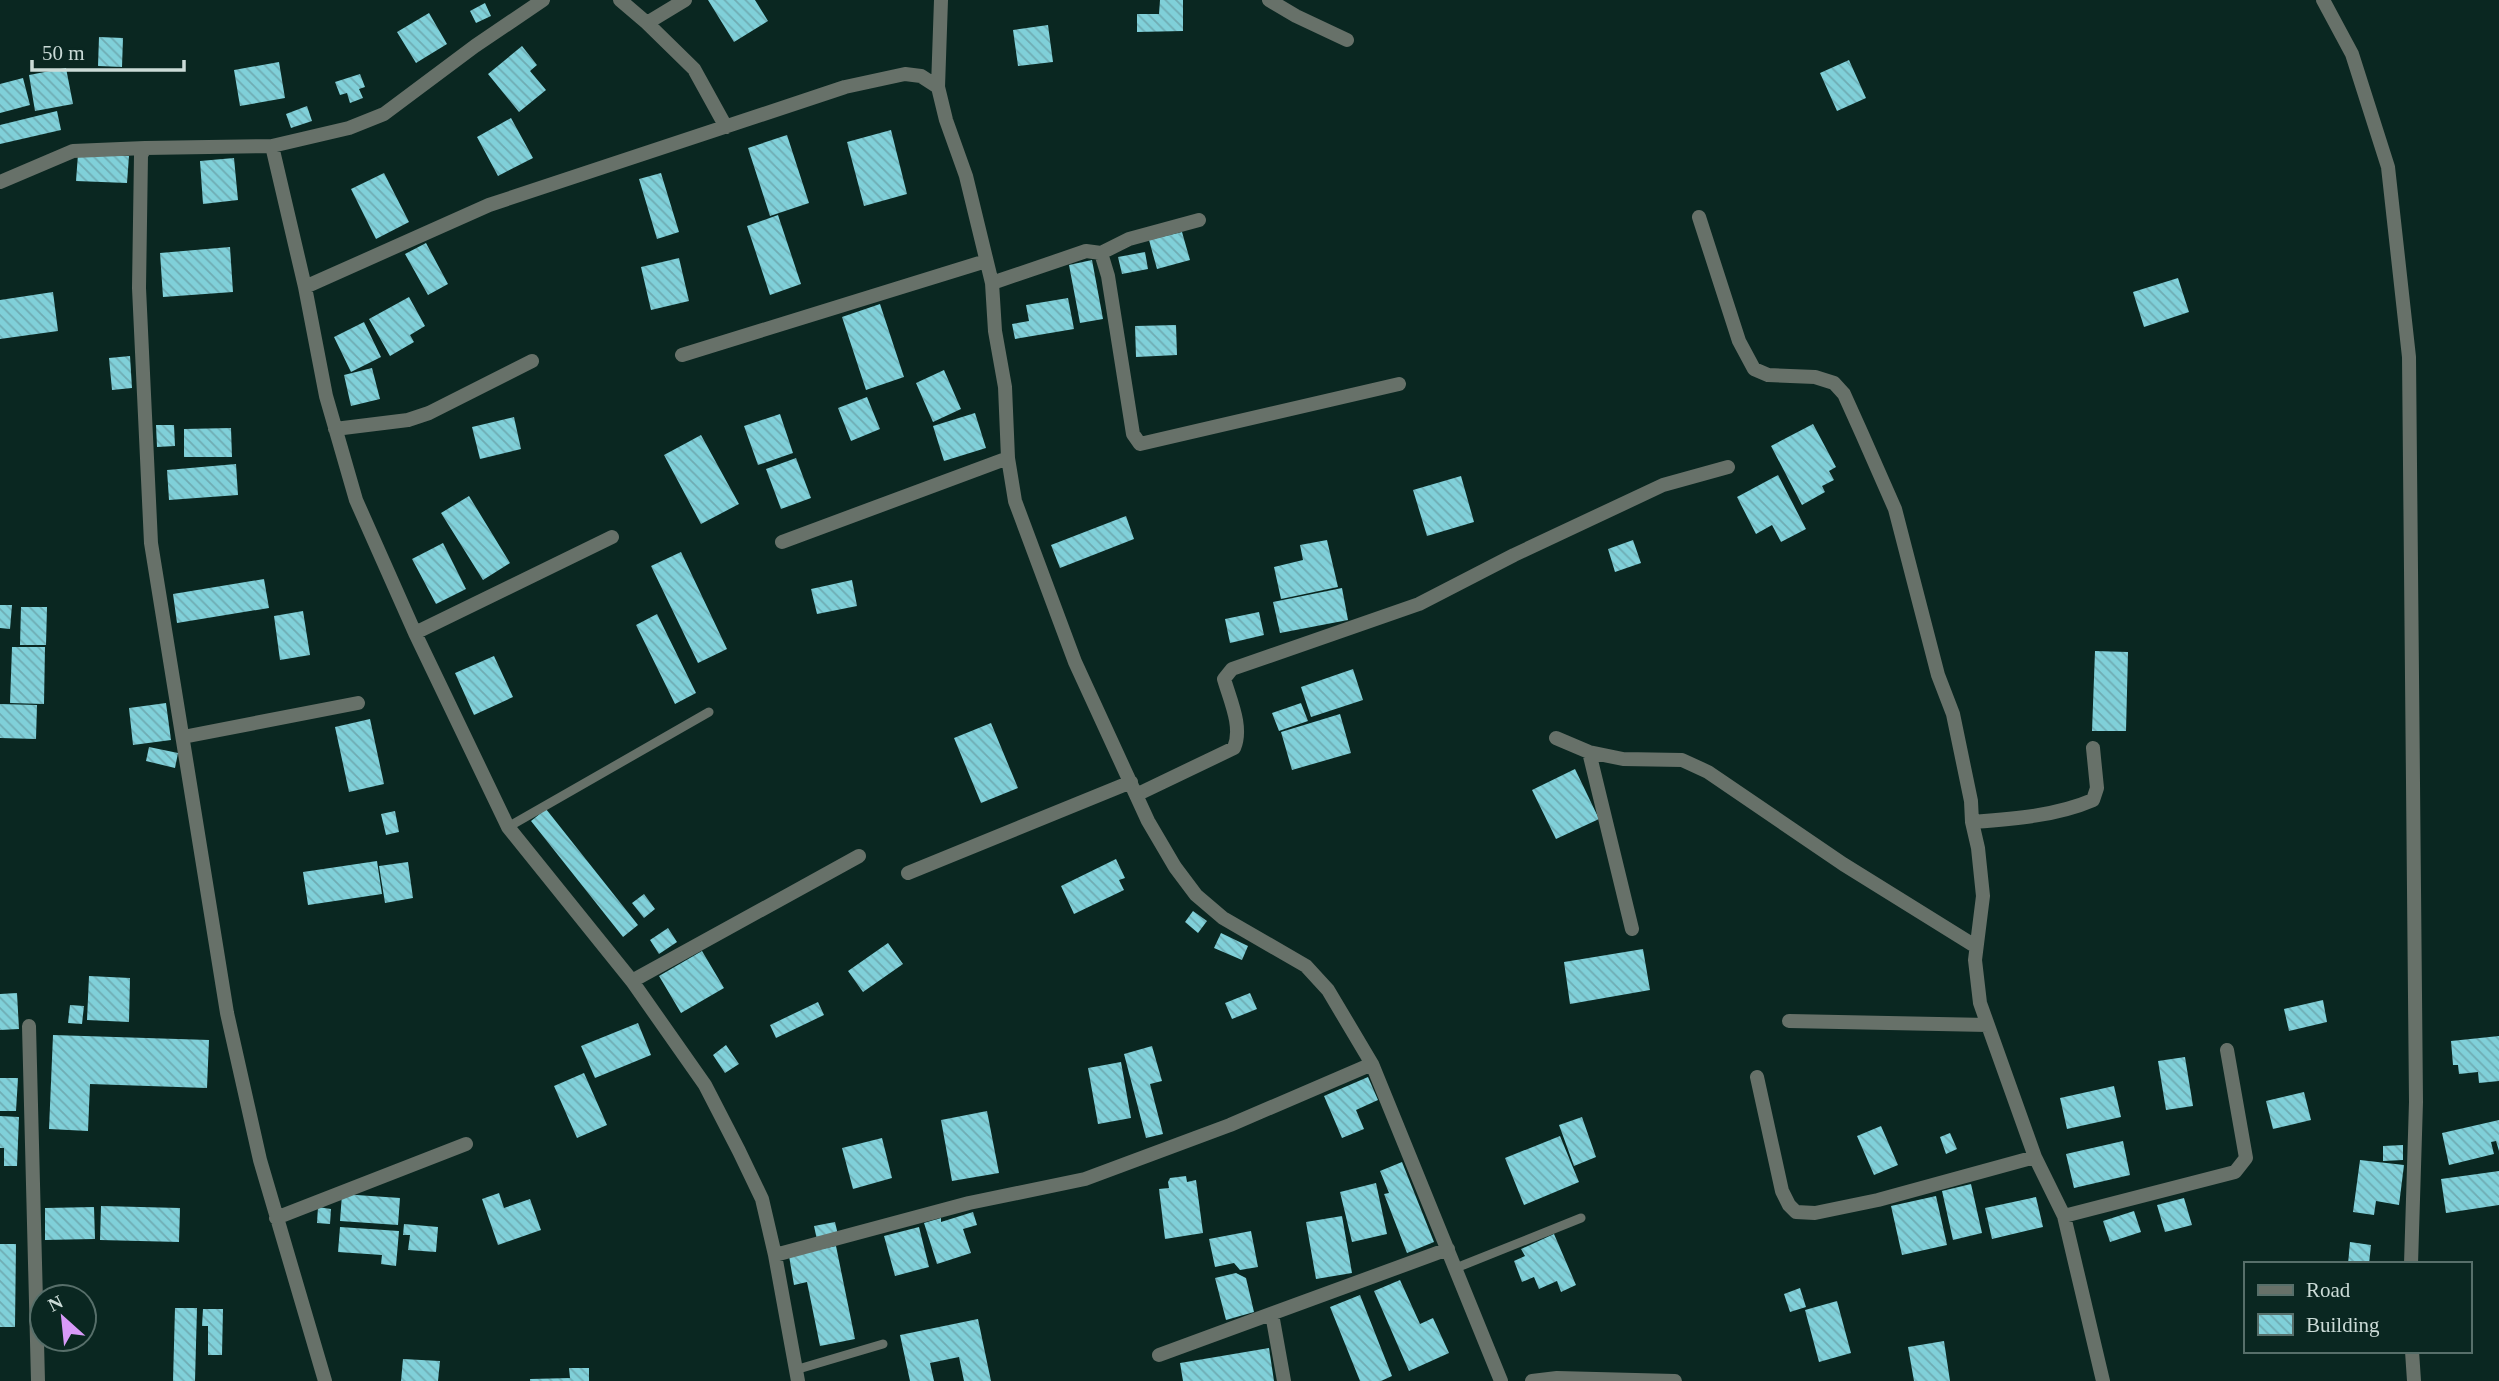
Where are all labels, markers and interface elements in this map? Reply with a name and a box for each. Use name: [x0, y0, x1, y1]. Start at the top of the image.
scale bar: [32, 28, 184, 72]
text: 50 m: [42, 41, 85, 65]
legend: [2244, 1262, 2471, 1353]
text: Road: [2306, 1278, 2351, 1302]
north arrow: [28, 1283, 98, 1353]
text: N: [45, 1291, 67, 1316]
text: Building: [2306, 1313, 2380, 1337]

